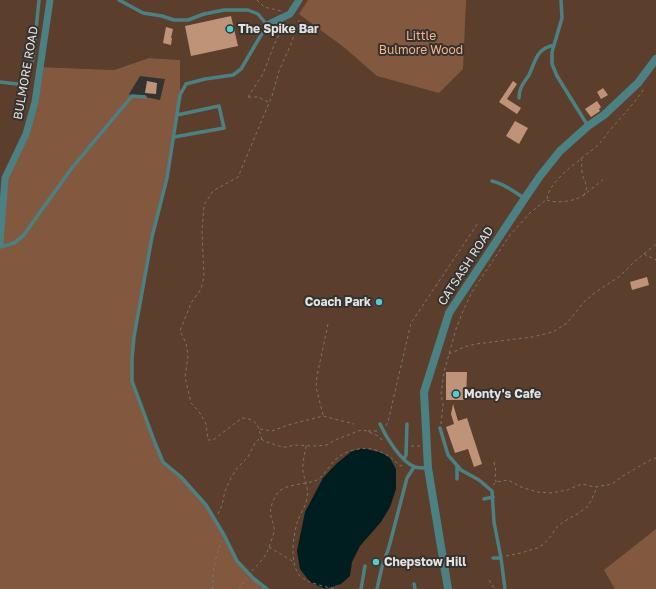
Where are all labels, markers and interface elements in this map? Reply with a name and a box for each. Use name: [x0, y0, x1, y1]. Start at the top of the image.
place label: The Spike Bar: [238, 22, 319, 36]
marker: The Spike Bar: [225, 24, 235, 34]
street label: BULMORE ROAD: [11, 25, 41, 121]
park label: Little Bulmore Wood: [379, 29, 463, 57]
street label: CATSASH ROAD: [435, 224, 497, 308]
place label: Coach Park: [305, 295, 371, 309]
marker: Coach Park: [374, 297, 384, 307]
place label: Monty's Cafe: [464, 387, 541, 401]
marker: Monty's Cafe: [451, 389, 461, 399]
place label: Chepstow Hill: [384, 555, 466, 569]
marker: Chepstow Hill: [371, 557, 381, 567]

